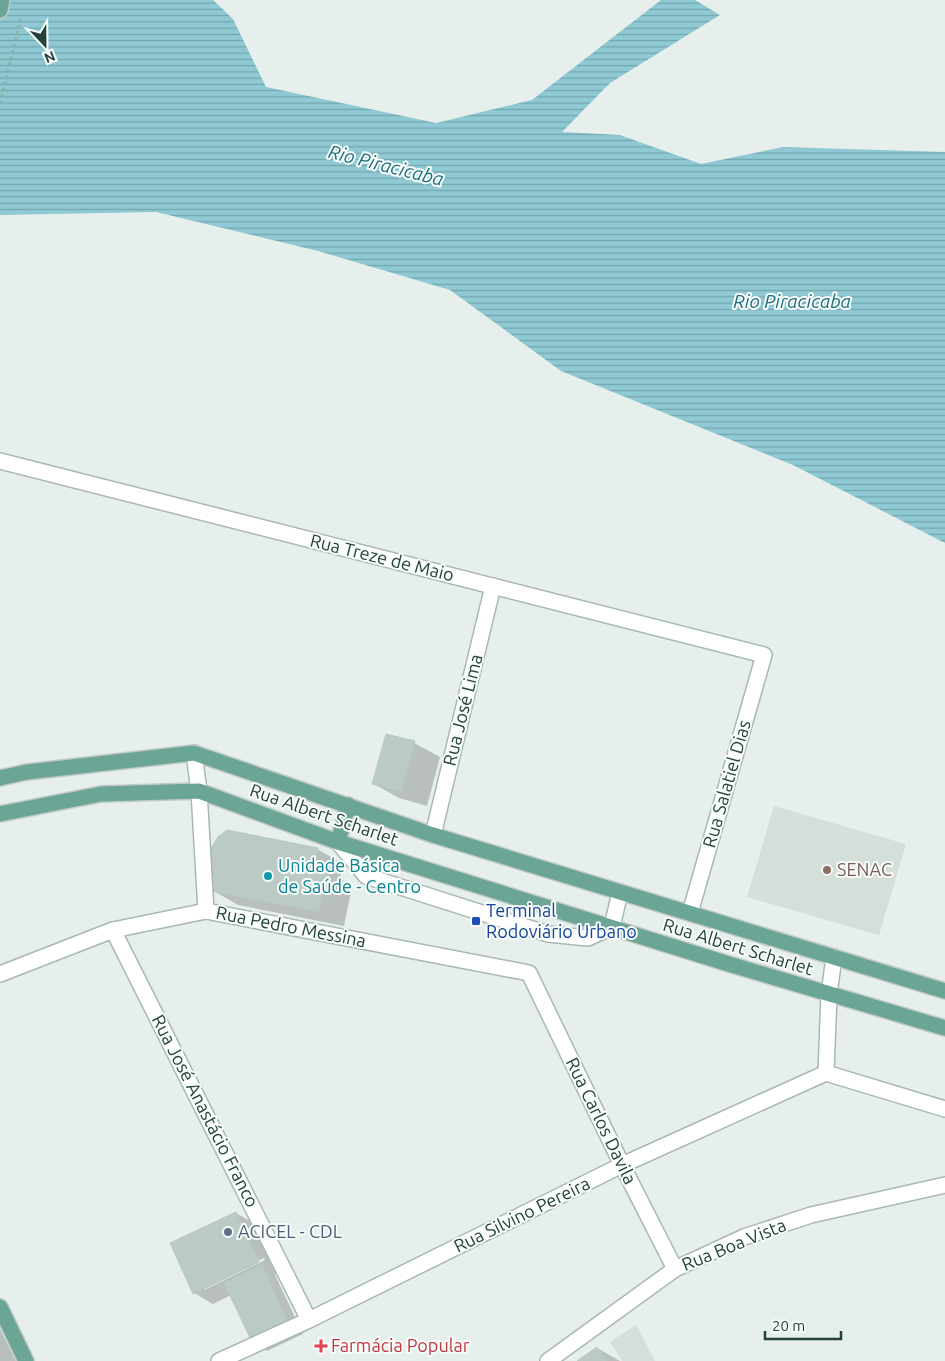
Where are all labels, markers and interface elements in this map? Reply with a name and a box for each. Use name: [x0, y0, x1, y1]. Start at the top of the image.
north arrow: [20, 20, 70, 70]
text: N: [42, 48, 58, 66]
water label: Rio Piracicaba: [326, 140, 446, 190]
water label: Rio Piracicaba: [733, 290, 851, 312]
street label: Rua Treze de Maio: [308, 529, 456, 585]
street label: Rua José Lima: [438, 652, 486, 768]
street label: Rua Salatiel Dias: [698, 717, 754, 850]
street label: Rua Albert Scharlet: [247, 779, 401, 849]
place label: Unidade Básica de Saúde - Centro: [278, 855, 421, 896]
place label: SENAC: [837, 859, 892, 879]
marker: SENAC: [821, 864, 833, 876]
marker: Unidade Básica de Saúde - Centro: [262, 870, 274, 882]
place label: Terminal Rodoviário Urbano: [486, 900, 637, 941]
street label: Rua Pedro Messina: [215, 902, 368, 950]
street label: Rua Albert Scharlet: [661, 914, 816, 978]
marker: Terminal Rodoviário Urbano: [470, 915, 482, 927]
street label: Rua José Anastácio Franco: [149, 1011, 263, 1210]
street label: Rua Carlos Davila: [563, 1054, 641, 1187]
street label: Rua Silvino Pereira: [450, 1172, 593, 1256]
street label: Rua Boa Vista: [679, 1214, 789, 1274]
place label: ACICEL - CDL: [238, 1221, 342, 1241]
marker: ACICEL - CDL: [222, 1226, 234, 1238]
scale bar: [765, 1308, 841, 1340]
text: 20 m: [772, 1317, 805, 1334]
place label: Farmácia Popular: [331, 1335, 470, 1355]
marker: Farmácia Popular: [315, 1340, 327, 1352]

